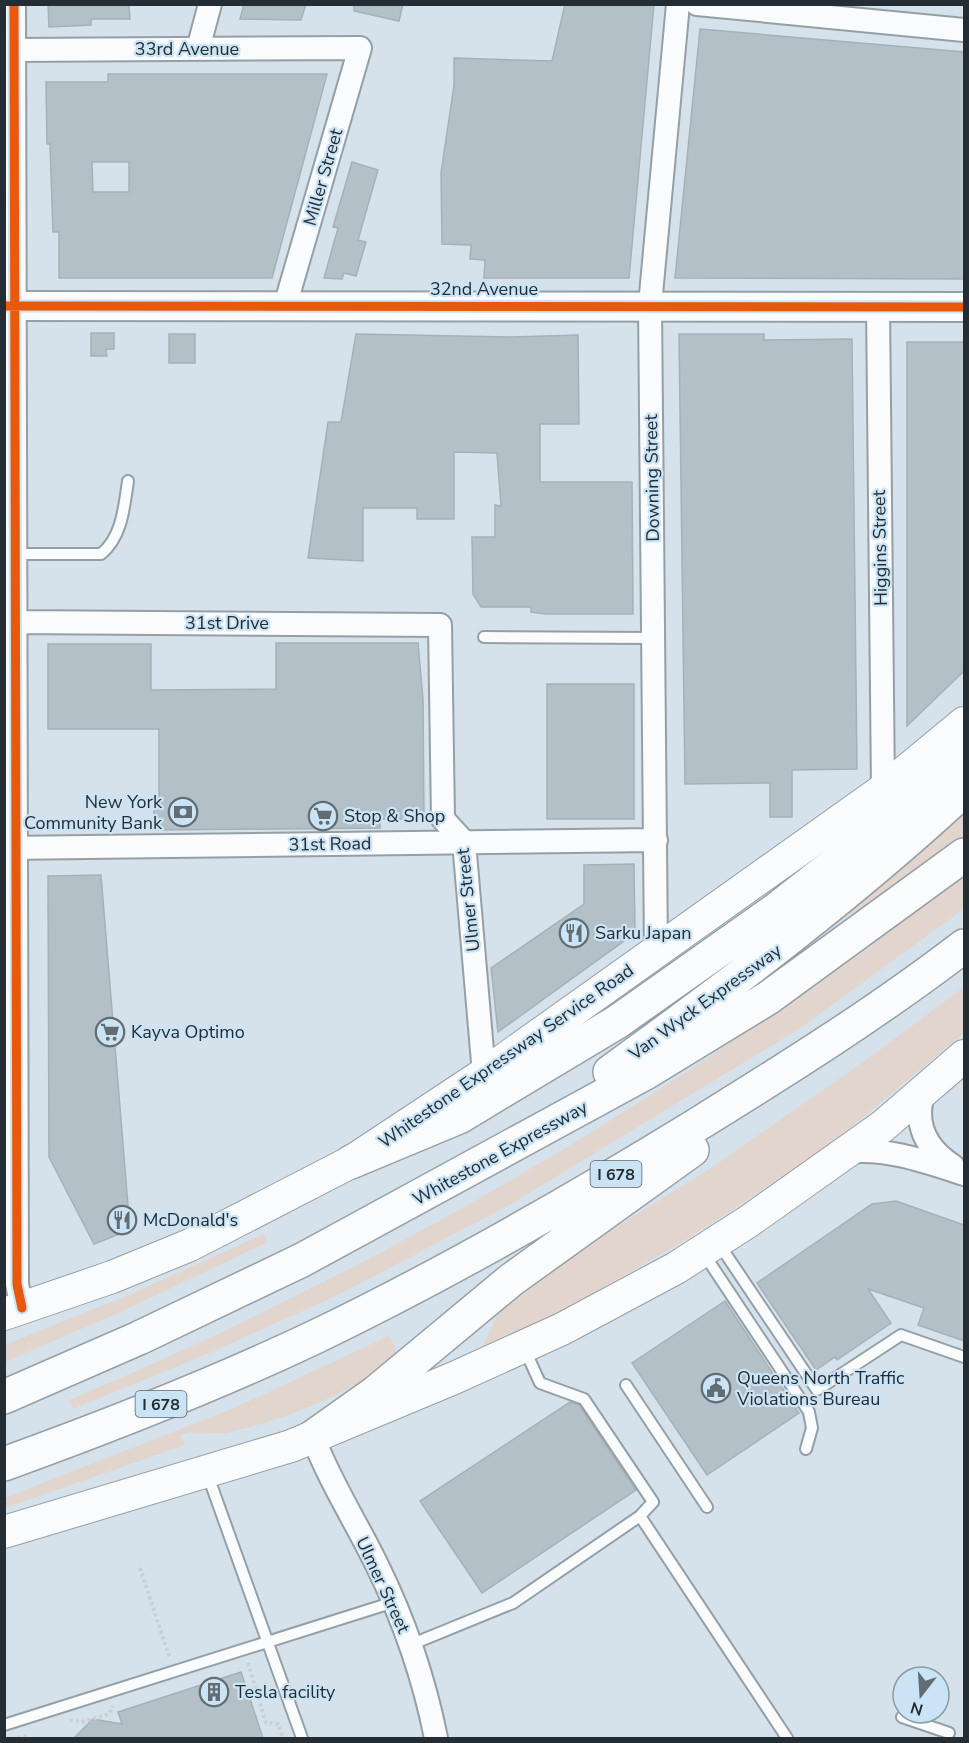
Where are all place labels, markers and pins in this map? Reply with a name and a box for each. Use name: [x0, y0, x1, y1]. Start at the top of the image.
place label: New York Community Bank: [24, 790, 163, 835]
bank icon: New York Community Bank: [167, 796, 199, 828]
supermarket icon: Stop & Shop: [307, 800, 339, 832]
place label: Stop & Shop: [344, 804, 445, 828]
restaurant icon: Sarku Japan: [558, 917, 590, 949]
place label: Sarku Japan: [595, 921, 691, 945]
supermarket icon: Kayva Optimo: [94, 1016, 126, 1048]
place label: Kayva Optimo: [131, 1020, 245, 1044]
restaurant icon: McDonald's: [106, 1204, 138, 1236]
place label: McDonald's: [143, 1208, 238, 1232]
place label: Queens North Traffic Violations Bureau: [736, 1366, 904, 1411]
public building icon: Queens North Traffic Violations Bureau: [700, 1372, 732, 1404]
building icon: Tesla facility: [198, 1676, 230, 1708]
place label: Tesla facility: [235, 1680, 336, 1704]

